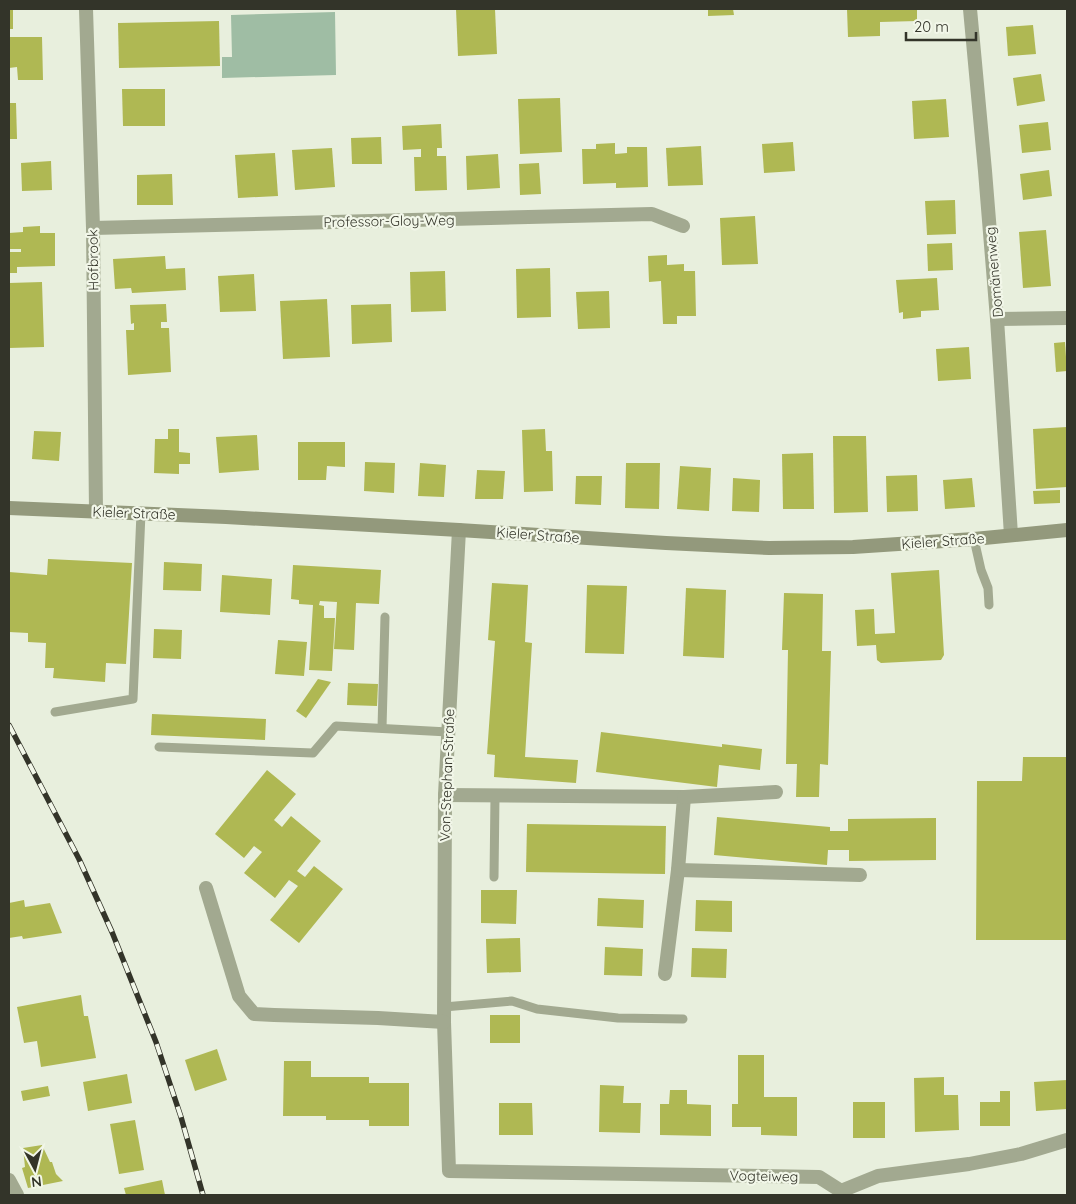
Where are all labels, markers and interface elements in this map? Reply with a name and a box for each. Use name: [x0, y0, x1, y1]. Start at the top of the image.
scale bar: [906, 10, 976, 42]
text: 20 m: [914, 17, 949, 36]
street label: Professor-Gloy-Weg: [323, 211, 455, 231]
street label: Domänenweg: [981, 226, 1007, 318]
street label: Hofbrook: [83, 229, 103, 291]
street label: Kieler Straße: [92, 503, 176, 523]
street label: Kieler Straße: [496, 523, 580, 547]
street label: Kieler Straße: [901, 529, 985, 553]
street label: Von-Stephan-Straße: [436, 708, 458, 842]
north arrow: [10, 1144, 60, 1194]
street label: Vogteiweg: [729, 1166, 799, 1186]
text: N: [30, 1172, 43, 1191]

